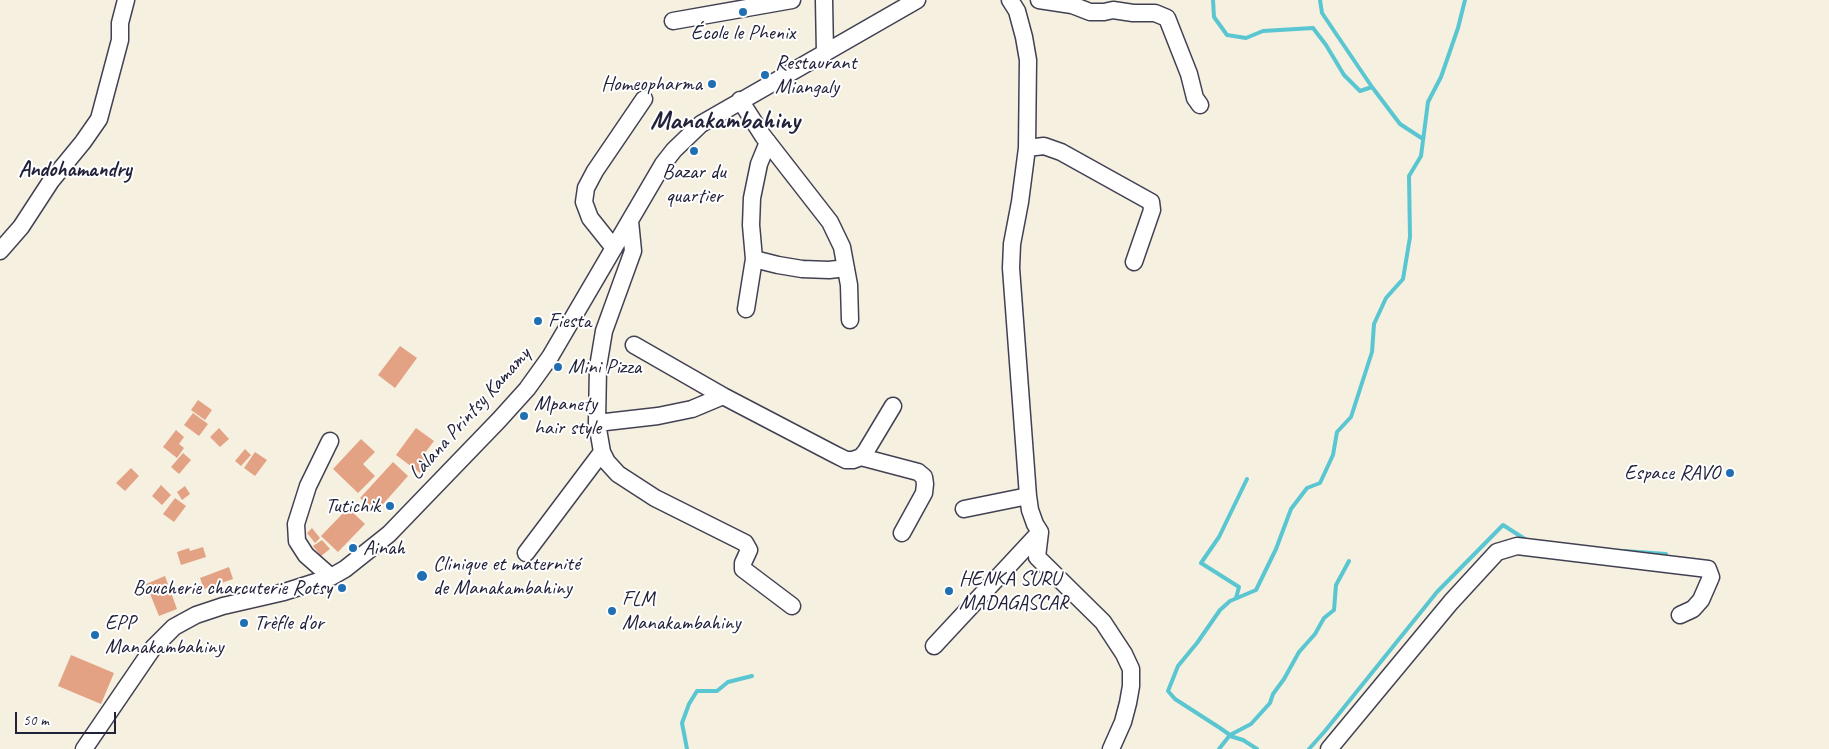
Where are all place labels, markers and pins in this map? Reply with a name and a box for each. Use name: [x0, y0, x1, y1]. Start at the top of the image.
marker: École le Phenix: [737, 6, 749, 18]
place label: École le Phenix: [691, 20, 795, 46]
place label: Restaurant Miangaly: [775, 50, 856, 100]
marker: Restaurant Miangaly: [759, 69, 771, 81]
place label: Homeopharma: [601, 71, 702, 97]
marker: Homeopharma: [706, 78, 718, 90]
marker: Bazar du quartier: [688, 145, 700, 157]
place label: Bazar du quartier: [662, 159, 726, 209]
place label: Fiesta: [548, 308, 591, 334]
marker: Fiesta: [532, 315, 544, 327]
place label: Mini Pizza: [568, 354, 641, 380]
marker: Mini Pizza: [552, 361, 564, 373]
place label: Mpanety hair style: [534, 391, 601, 441]
marker: Mpanety hair style: [518, 410, 530, 422]
place label: Espace RAVO: [1624, 460, 1720, 486]
marker: Espace RAVO: [1724, 467, 1736, 479]
place label: Tutichik: [325, 493, 380, 519]
marker: Tutichik: [384, 500, 396, 512]
place label: Ainah: [363, 535, 405, 561]
marker: Ainah: [347, 542, 359, 554]
place label: Clinique et maternité de Manakambahiny: [433, 551, 580, 601]
place label: HENKA SURU MADAGASCAR: [959, 566, 1068, 616]
marker: Clinique et maternité de Manakambahiny: [415, 569, 429, 583]
place label: Boucherie charcuterie Rotsy: [133, 575, 332, 601]
marker: Boucherie charcuterie Rotsy: [336, 582, 348, 594]
marker: HENKA SURU MADAGASCAR: [943, 585, 955, 597]
place label: FLM Manakambahiny: [622, 586, 740, 636]
marker: FLM Manakambahiny: [606, 605, 618, 617]
place label: EPP Manakambahiny: [105, 610, 223, 660]
place label: Trèfle d'or: [254, 610, 324, 636]
marker: Trèfle d'or: [238, 617, 250, 629]
marker: EPP Manakambahiny: [89, 629, 101, 641]

